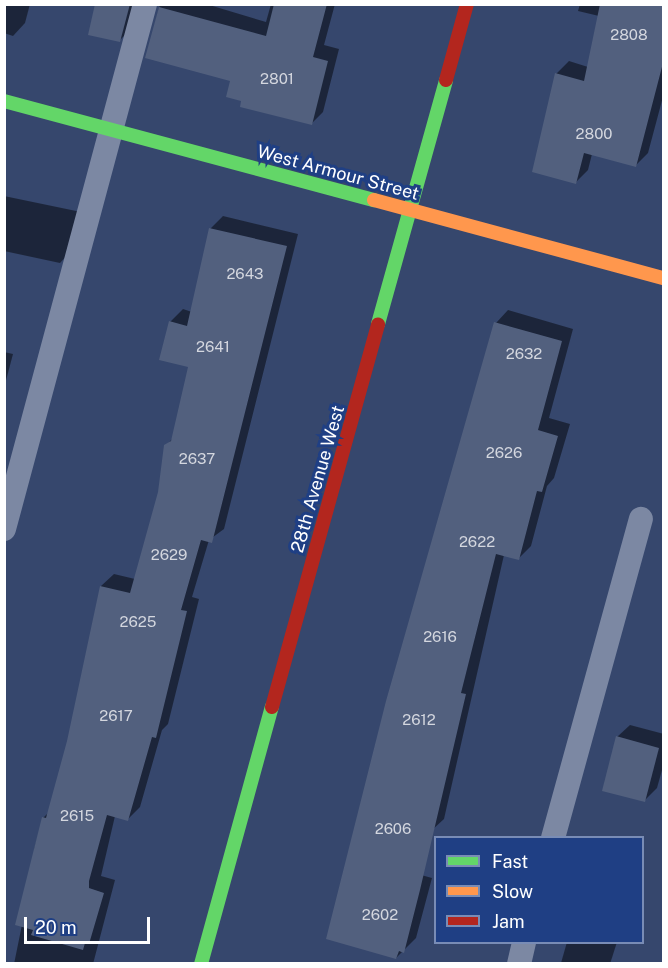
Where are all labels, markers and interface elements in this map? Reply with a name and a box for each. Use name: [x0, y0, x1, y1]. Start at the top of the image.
house number: 2808: [610, 26, 648, 44]
house number: 2801: [260, 70, 294, 88]
house number: 2800: [576, 125, 612, 143]
street label: West Armour Street: [255, 141, 421, 205]
house number: 2643: [226, 265, 264, 283]
house number: 2641: [196, 338, 230, 356]
house number: 2632: [506, 345, 542, 363]
street label: 28th Avenue West: [287, 403, 349, 555]
house number: 2626: [486, 444, 522, 462]
house number: 2637: [179, 450, 215, 468]
house number: 2622: [459, 533, 495, 551]
house number: 2629: [151, 546, 187, 564]
house number: 2625: [120, 613, 156, 631]
house number: 2616: [423, 628, 457, 646]
house number: 2617: [99, 707, 133, 725]
house number: 2612: [402, 711, 436, 729]
house number: 2615: [60, 807, 94, 825]
house number: 2606: [375, 820, 411, 838]
legend: [434, 836, 644, 944]
text: Fast: [492, 851, 528, 872]
text: Slow: [492, 881, 533, 902]
scale bar: [27, 905, 153, 943]
house number: 2602: [362, 906, 398, 924]
text: Jam: [492, 911, 525, 932]
text: 20 m: [35, 917, 77, 938]

